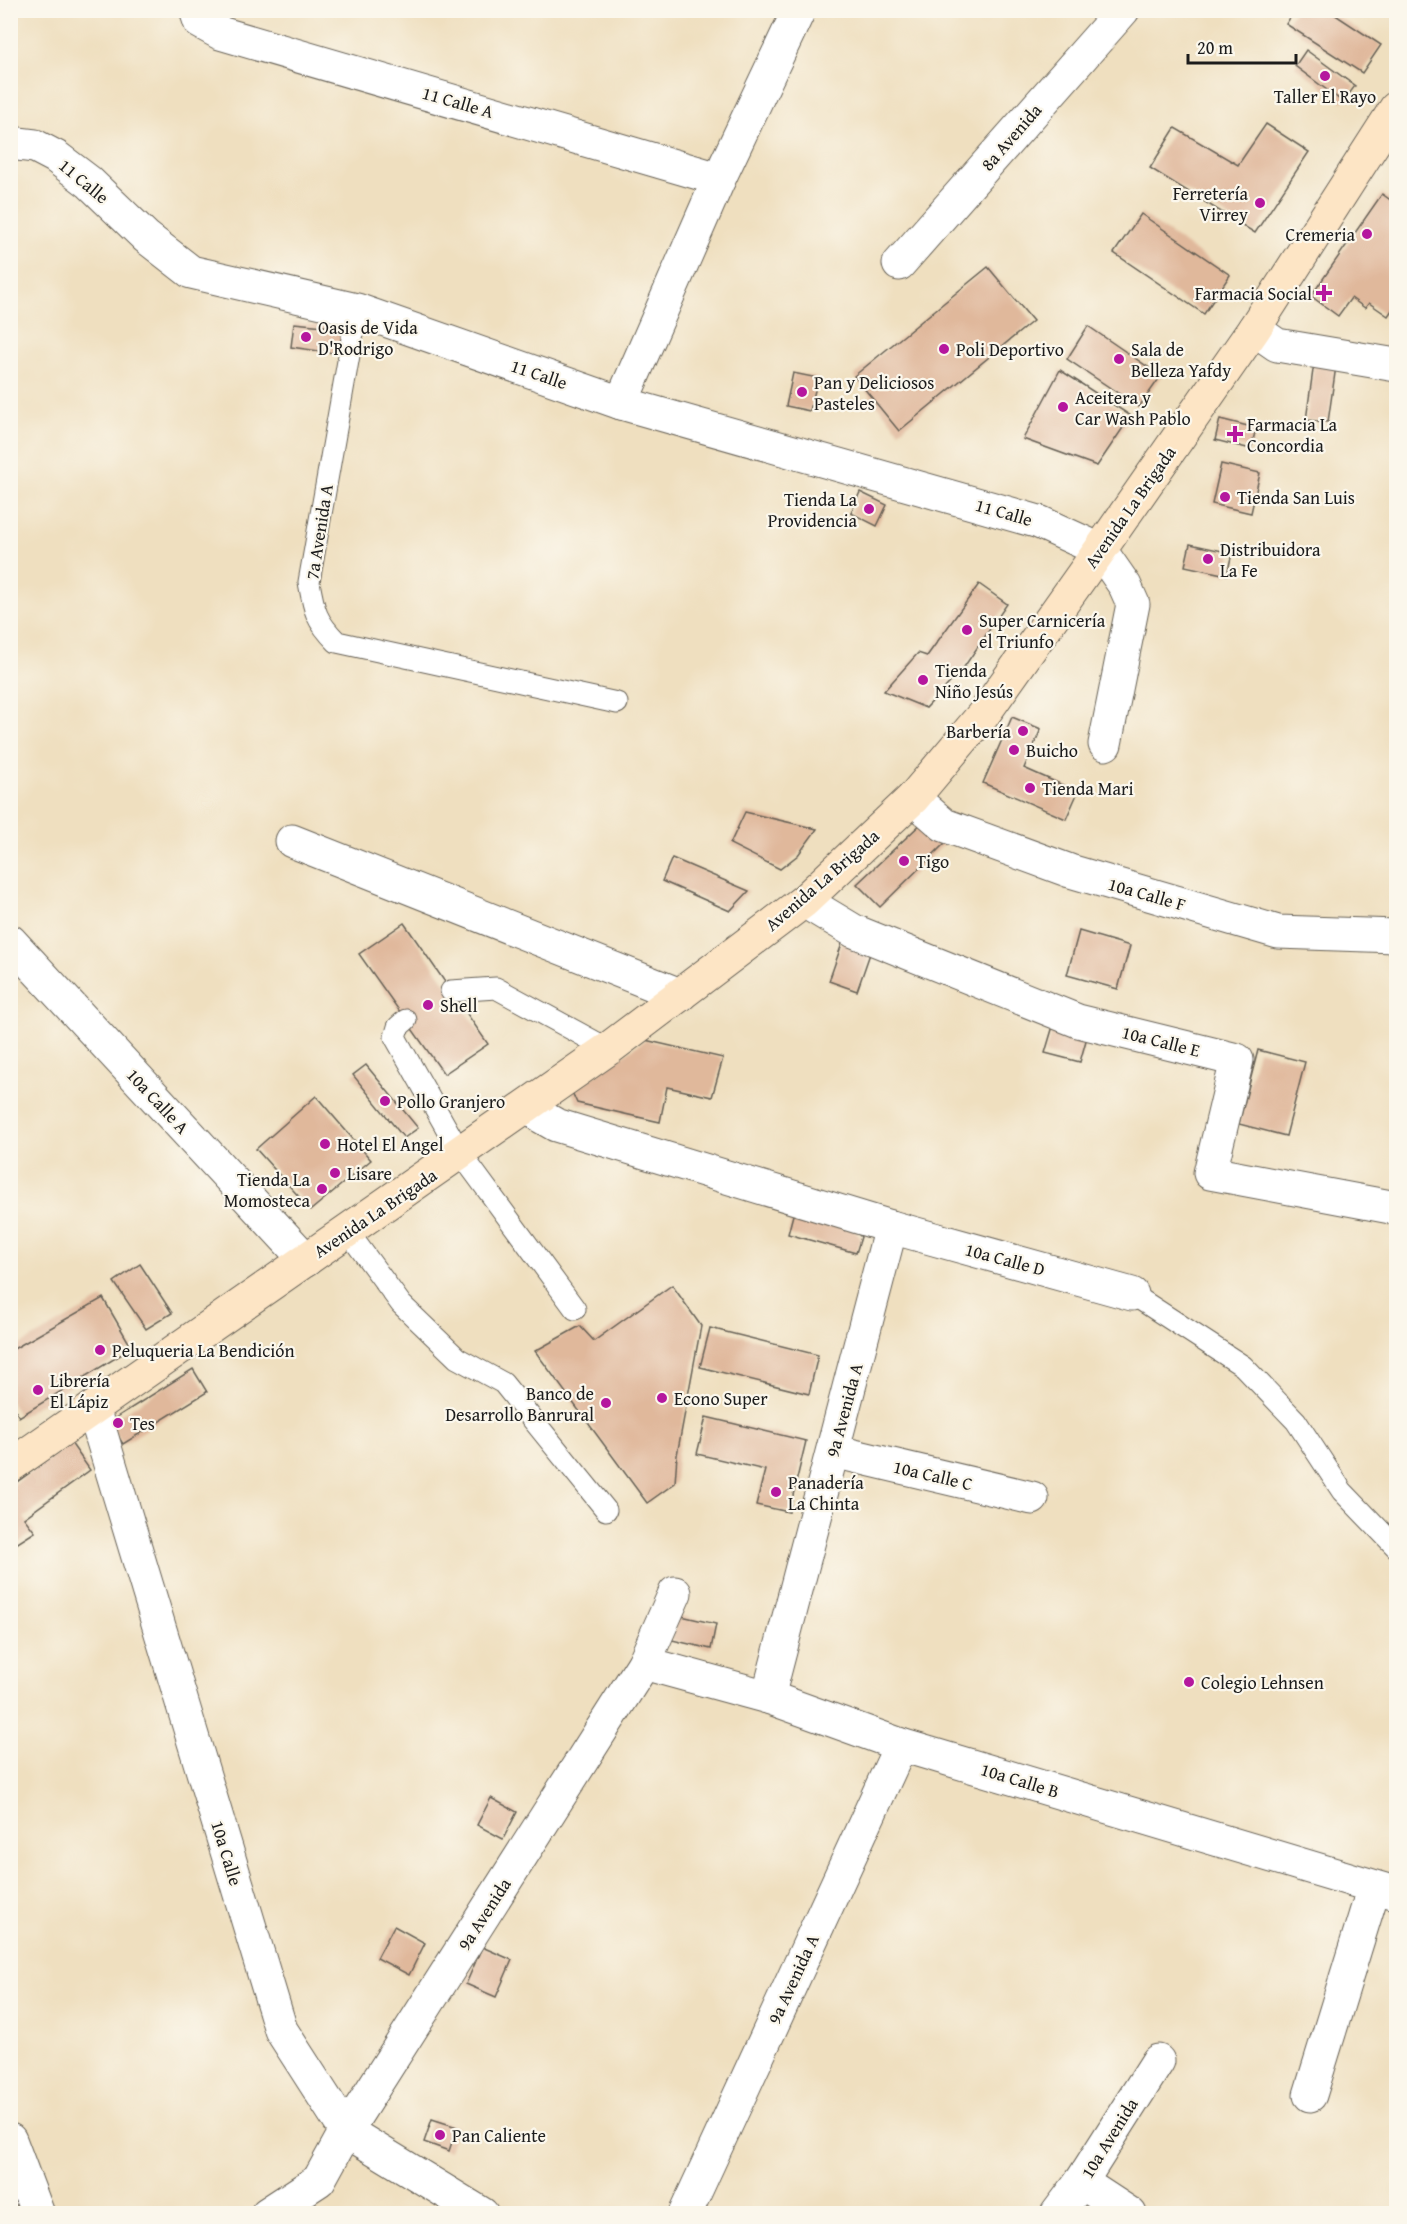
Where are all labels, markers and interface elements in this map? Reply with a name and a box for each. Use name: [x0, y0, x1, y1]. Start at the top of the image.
scale bar: [1188, 27, 1296, 65]
text: 20 m: [1197, 34, 1233, 61]
marker: Taller El Rayo: [1318, 69, 1332, 83]
street label: 11 Calle A: [419, 79, 497, 125]
place label: Taller El Rayo: [1274, 83, 1376, 110]
street label: 8a Avenida: [974, 97, 1048, 177]
street label: 11 Calle: [53, 152, 115, 210]
place label: Ferretería Virrey: [1173, 180, 1248, 228]
marker: Ferretería Virrey: [1253, 196, 1267, 210]
place label: Cremeria: [1285, 221, 1355, 248]
marker: Cremeria: [1360, 227, 1374, 241]
place label: Farmacia Social: [1195, 280, 1312, 307]
marker: Farmacia Social: [1317, 286, 1331, 300]
place label: Oasis de Vida D'Rodrigo: [318, 314, 418, 362]
marker: Oasis de Vida D'Rodrigo: [299, 330, 313, 344]
place label: Poli Deportivo: [956, 336, 1064, 363]
place label: Sala de Belleza Yafdy: [1131, 336, 1231, 384]
marker: Poli Deportivo: [937, 342, 951, 356]
street label: 11 Calle: [507, 352, 571, 396]
marker: Sala de Belleza Yafdy: [1112, 352, 1126, 366]
place label: Pan y Deliciosos Pasteles: [814, 369, 934, 417]
place label: Aceitera y Car Wash Pablo: [1075, 384, 1191, 432]
marker: Pan y Deliciosos Pasteles: [795, 385, 809, 399]
marker: Aceitera y Car Wash Pablo: [1056, 400, 1070, 414]
place label: Farmacia La Concordia: [1247, 411, 1337, 459]
marker: Farmacia La Concordia: [1228, 427, 1242, 441]
street label: Avenida La Brigada: [1078, 440, 1183, 574]
street label: 7a Avenida A: [298, 482, 340, 582]
place label: Tienda San Luis: [1237, 484, 1355, 511]
place label: Tienda La Providencia: [768, 486, 857, 534]
marker: Tienda San Luis: [1218, 490, 1232, 504]
street label: 11 Calle: [972, 491, 1036, 533]
marker: Tienda La Providencia: [862, 502, 876, 516]
place label: Distribuidora La Fe: [1220, 536, 1321, 584]
marker: Distribuidora La Fe: [1201, 552, 1215, 566]
place label: Super Carnicería el Triunfo: [979, 607, 1106, 655]
marker: Super Carnicería el Triunfo: [960, 623, 974, 637]
place label: Tienda Niño Jesús: [935, 657, 1013, 705]
marker: Tienda Niño Jesús: [916, 673, 930, 687]
place label: Barbería: [946, 718, 1011, 745]
marker: Barbería: [1016, 724, 1030, 738]
place label: Buicho: [1026, 737, 1078, 764]
marker: Buicho: [1007, 743, 1021, 757]
place label: Tienda Mari: [1042, 775, 1134, 802]
marker: Tienda Mari: [1023, 781, 1037, 795]
street label: Avenida La Brigada: [759, 822, 885, 937]
place label: Tigo: [916, 848, 949, 875]
marker: Tigo: [897, 854, 911, 868]
street label: 10a Calle F: [1105, 870, 1189, 918]
place label: Shell: [440, 992, 477, 1019]
marker: Shell: [421, 998, 435, 1012]
street label: 10a Calle E: [1119, 1018, 1203, 1064]
street label: 10a Calle A: [120, 1062, 196, 1140]
place label: Pollo Granjero: [397, 1088, 505, 1115]
marker: Pollo Granjero: [378, 1094, 392, 1108]
place label: Hotel El Angel: [337, 1131, 444, 1158]
marker: Hotel El Angel: [318, 1137, 332, 1151]
place label: Lisare: [347, 1160, 392, 1187]
street label: Avenida La Brigada: [308, 1161, 443, 1264]
place label: Tienda La Momosteca: [224, 1166, 310, 1214]
marker: Lisare: [328, 1166, 342, 1180]
marker: Tienda La Momosteca: [315, 1182, 329, 1196]
street label: 10a Calle D: [962, 1235, 1048, 1283]
place label: Peluqueria La Bendición: [112, 1337, 295, 1364]
marker: Peluqueria La Bendición: [93, 1343, 107, 1357]
street label: 9a Avenida A: [818, 1360, 870, 1460]
place label: Librería El Lápiz: [50, 1367, 110, 1415]
place label: Banco de Desarrollo Banrural: [445, 1380, 594, 1428]
marker: Librería El Lápiz: [31, 1383, 45, 1397]
place label: Econo Super: [674, 1385, 768, 1412]
marker: Econo Super: [655, 1391, 669, 1405]
marker: Banco de Desarrollo Banrural: [599, 1396, 613, 1410]
place label: Tes: [130, 1410, 155, 1437]
marker: Tes: [111, 1416, 125, 1430]
street label: 10a Calle C: [891, 1453, 975, 1497]
place label: Panadería La Chinta: [788, 1469, 864, 1517]
marker: Panadería La Chinta: [769, 1485, 783, 1499]
place label: Colegio Lehnsen: [1201, 1669, 1324, 1696]
marker: Colegio Lehnsen: [1182, 1675, 1196, 1689]
street label: 10a Calle B: [977, 1755, 1063, 1805]
street label: 10a Calle: [204, 1817, 250, 1889]
street label: 9a Avenida: [451, 1872, 518, 1956]
street label: 9a Avenida A: [760, 1930, 826, 2028]
street label: 10a Avenida: [1074, 2092, 1145, 2183]
place label: Pan Caliente: [452, 2122, 546, 2149]
marker: Pan Caliente: [433, 2128, 447, 2142]

